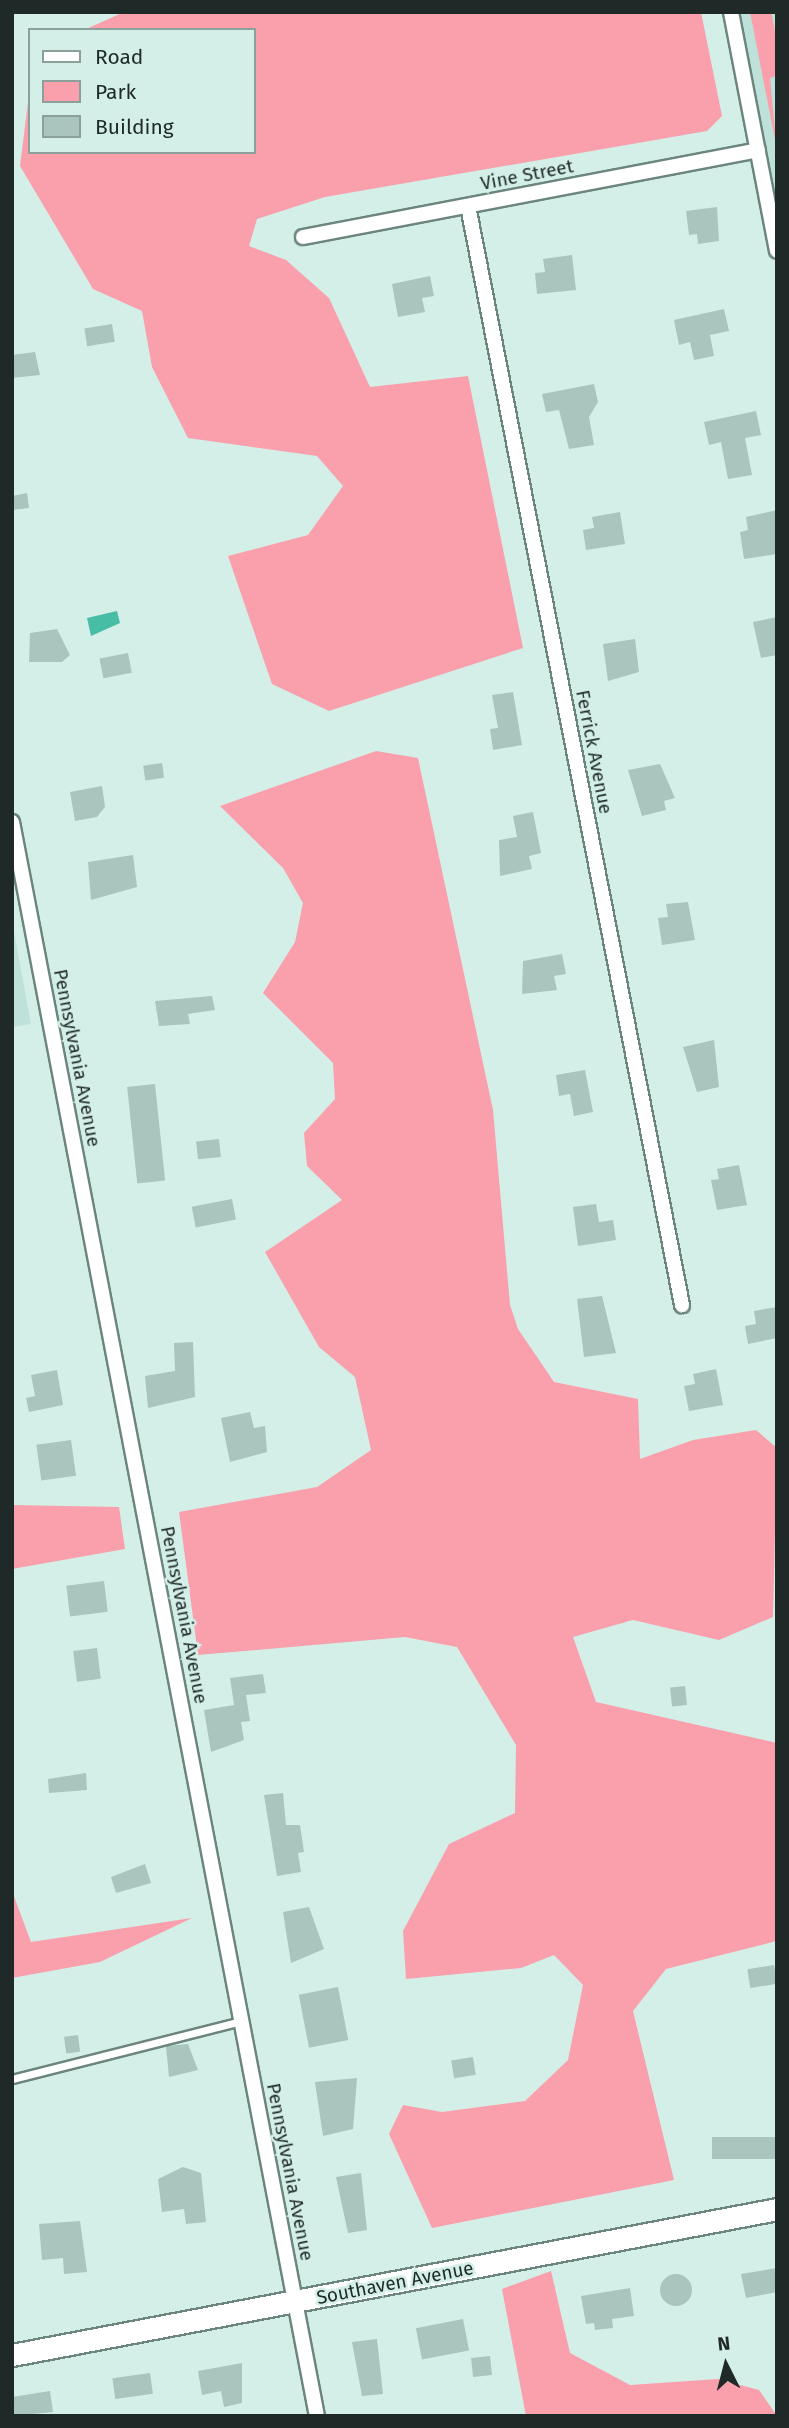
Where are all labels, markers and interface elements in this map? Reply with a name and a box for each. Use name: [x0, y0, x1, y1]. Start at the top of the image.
legend: [28, 28, 256, 154]
text: Road: [95, 44, 143, 70]
text: Park: [95, 79, 136, 105]
text: Building: [95, 114, 174, 140]
street label: Vine Street: [479, 155, 575, 195]
street label: Ferrick Avenue: [571, 688, 617, 816]
street label: Pennsylvania Avenue: [49, 967, 105, 1149]
street label: Pennsylvania Avenue: [156, 1524, 212, 1706]
street label: Pennsylvania Avenue: [262, 2081, 318, 2263]
street label: Southaven Avenue: [315, 2257, 475, 2309]
north arrow: [691, 2330, 761, 2400]
text: N: [716, 2332, 731, 2356]

